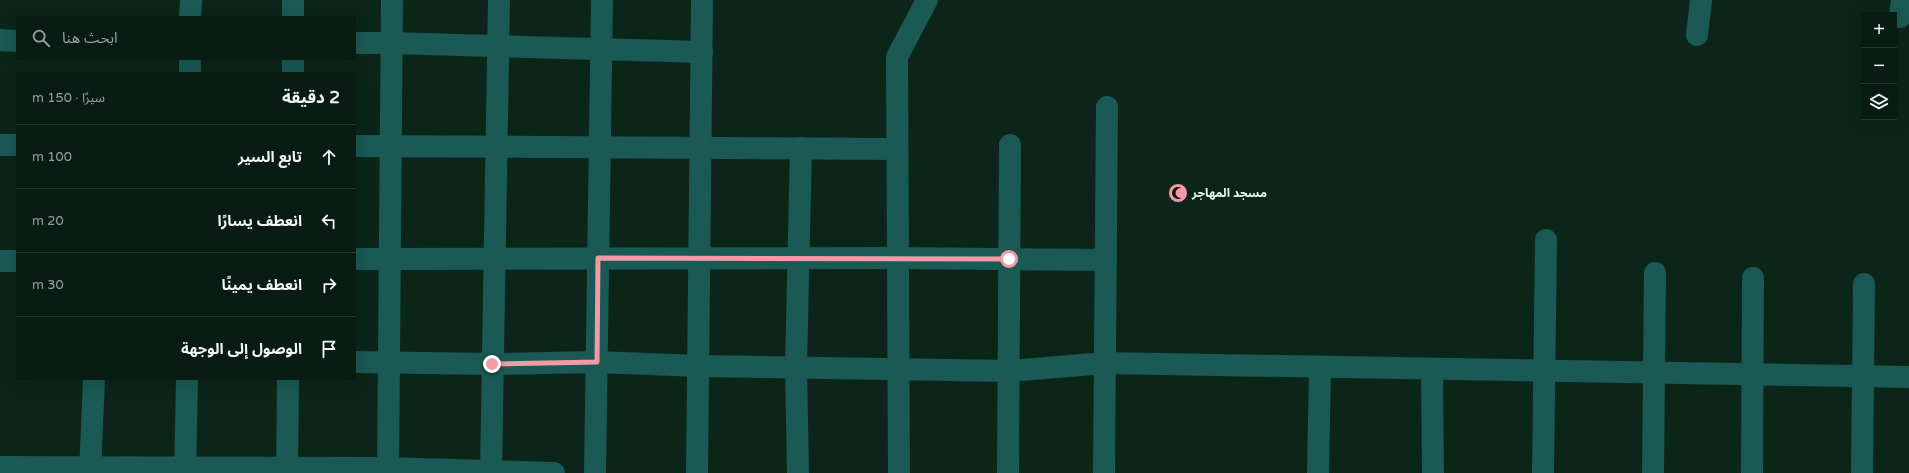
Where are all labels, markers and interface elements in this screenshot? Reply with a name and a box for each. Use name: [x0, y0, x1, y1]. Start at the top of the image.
map controls: [1861, 12, 1897, 120]
button: +: [1861, 12, 1897, 48]
search box: [16, 16, 356, 60]
icon: search: [30, 27, 52, 49]
text: ابحث هنا: [62, 29, 118, 47]
button: −: [1861, 48, 1897, 84]
button: layers: [1861, 84, 1897, 120]
text: 2 دقيقة: [282, 87, 340, 108]
text: سيرًا · 150 m: [32, 90, 105, 106]
icon: ahead: [318, 146, 340, 168]
text: تابع السير: [238, 148, 302, 166]
text: 100 m: [32, 149, 72, 165]
mosque icon: مسجد المهاجر: [1167, 182, 1189, 204]
place label: مسجد المهاجر: [1191, 186, 1267, 200]
icon: left: [318, 210, 340, 232]
text: انعطف يسارًا: [218, 212, 302, 230]
text: 20 m: [32, 213, 64, 229]
route start: [1000, 250, 1018, 268]
icon: right: [318, 274, 340, 296]
text: انعطف يمينًا: [221, 276, 302, 294]
text: 30 m: [32, 277, 64, 293]
icon: arrive: [318, 338, 340, 360]
text: الوصول إلى الوجهة: [181, 340, 302, 358]
route end: [483, 355, 501, 373]

